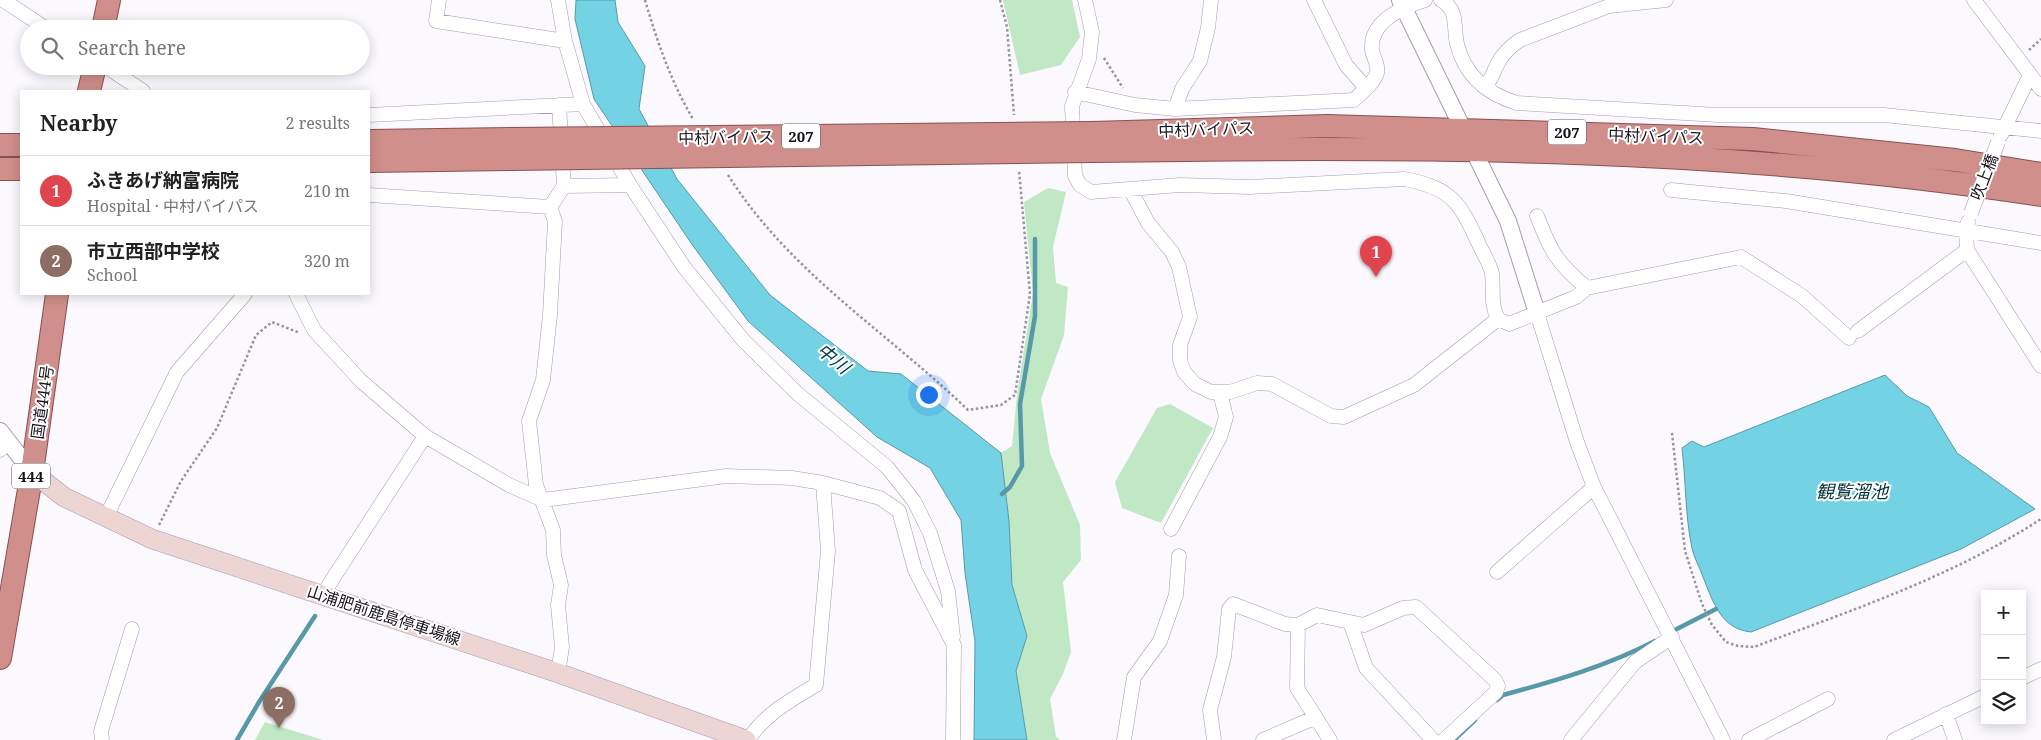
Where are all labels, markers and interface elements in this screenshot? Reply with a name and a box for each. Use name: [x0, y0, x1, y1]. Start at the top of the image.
search box: [20, 20, 370, 75]
icon: search: [38, 34, 66, 62]
text: Search here: [78, 35, 186, 61]
text: Nearby: [40, 109, 118, 137]
text: 2 results: [286, 112, 350, 134]
street label: 中村バイパス: [1158, 116, 1254, 142]
road number: 207: [1548, 120, 1586, 144]
street label: 中村バイパス: [1608, 123, 1704, 149]
road number: 207: [782, 124, 820, 148]
street label: 中村バイパス: [678, 125, 774, 149]
street label: 吹上橋: [1965, 151, 2003, 203]
text: ふきあげ納富病院: [87, 167, 239, 193]
text: 1: [51, 180, 61, 202]
text: 210 m: [304, 180, 350, 202]
text: Hospital · 中村バイパス: [87, 195, 259, 217]
pin: 1: [1360, 236, 1392, 277]
text: 市立西部中学校: [87, 238, 220, 264]
text: 2: [51, 250, 61, 272]
text: 320 m: [304, 250, 350, 272]
text: School: [87, 264, 137, 286]
water label: 中川: [812, 337, 857, 380]
street label: 国道444号: [26, 363, 58, 441]
your location: [916, 382, 942, 408]
road number: 444: [12, 464, 50, 488]
water label: 観覧溜池: [1816, 479, 1890, 503]
street label: 山浦肥前鹿島停車場線: [305, 580, 463, 650]
map controls: [1981, 590, 2026, 725]
button: +: [1981, 590, 2026, 635]
button: −: [1981, 635, 2026, 680]
button: layers: [1981, 680, 2026, 725]
pin: 2: [263, 687, 295, 728]

